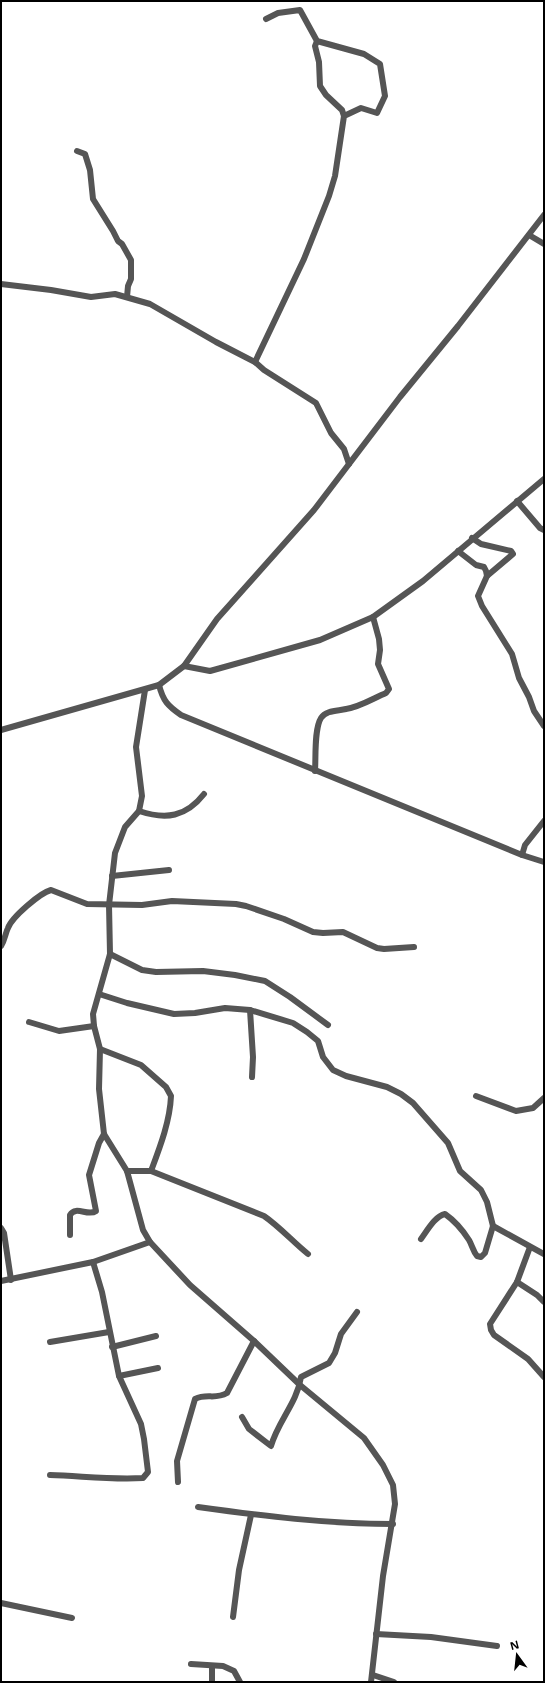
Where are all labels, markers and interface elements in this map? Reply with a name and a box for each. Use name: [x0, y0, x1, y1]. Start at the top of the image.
north arrow: [497, 1635, 537, 1675]
text: N: [508, 1636, 521, 1653]

